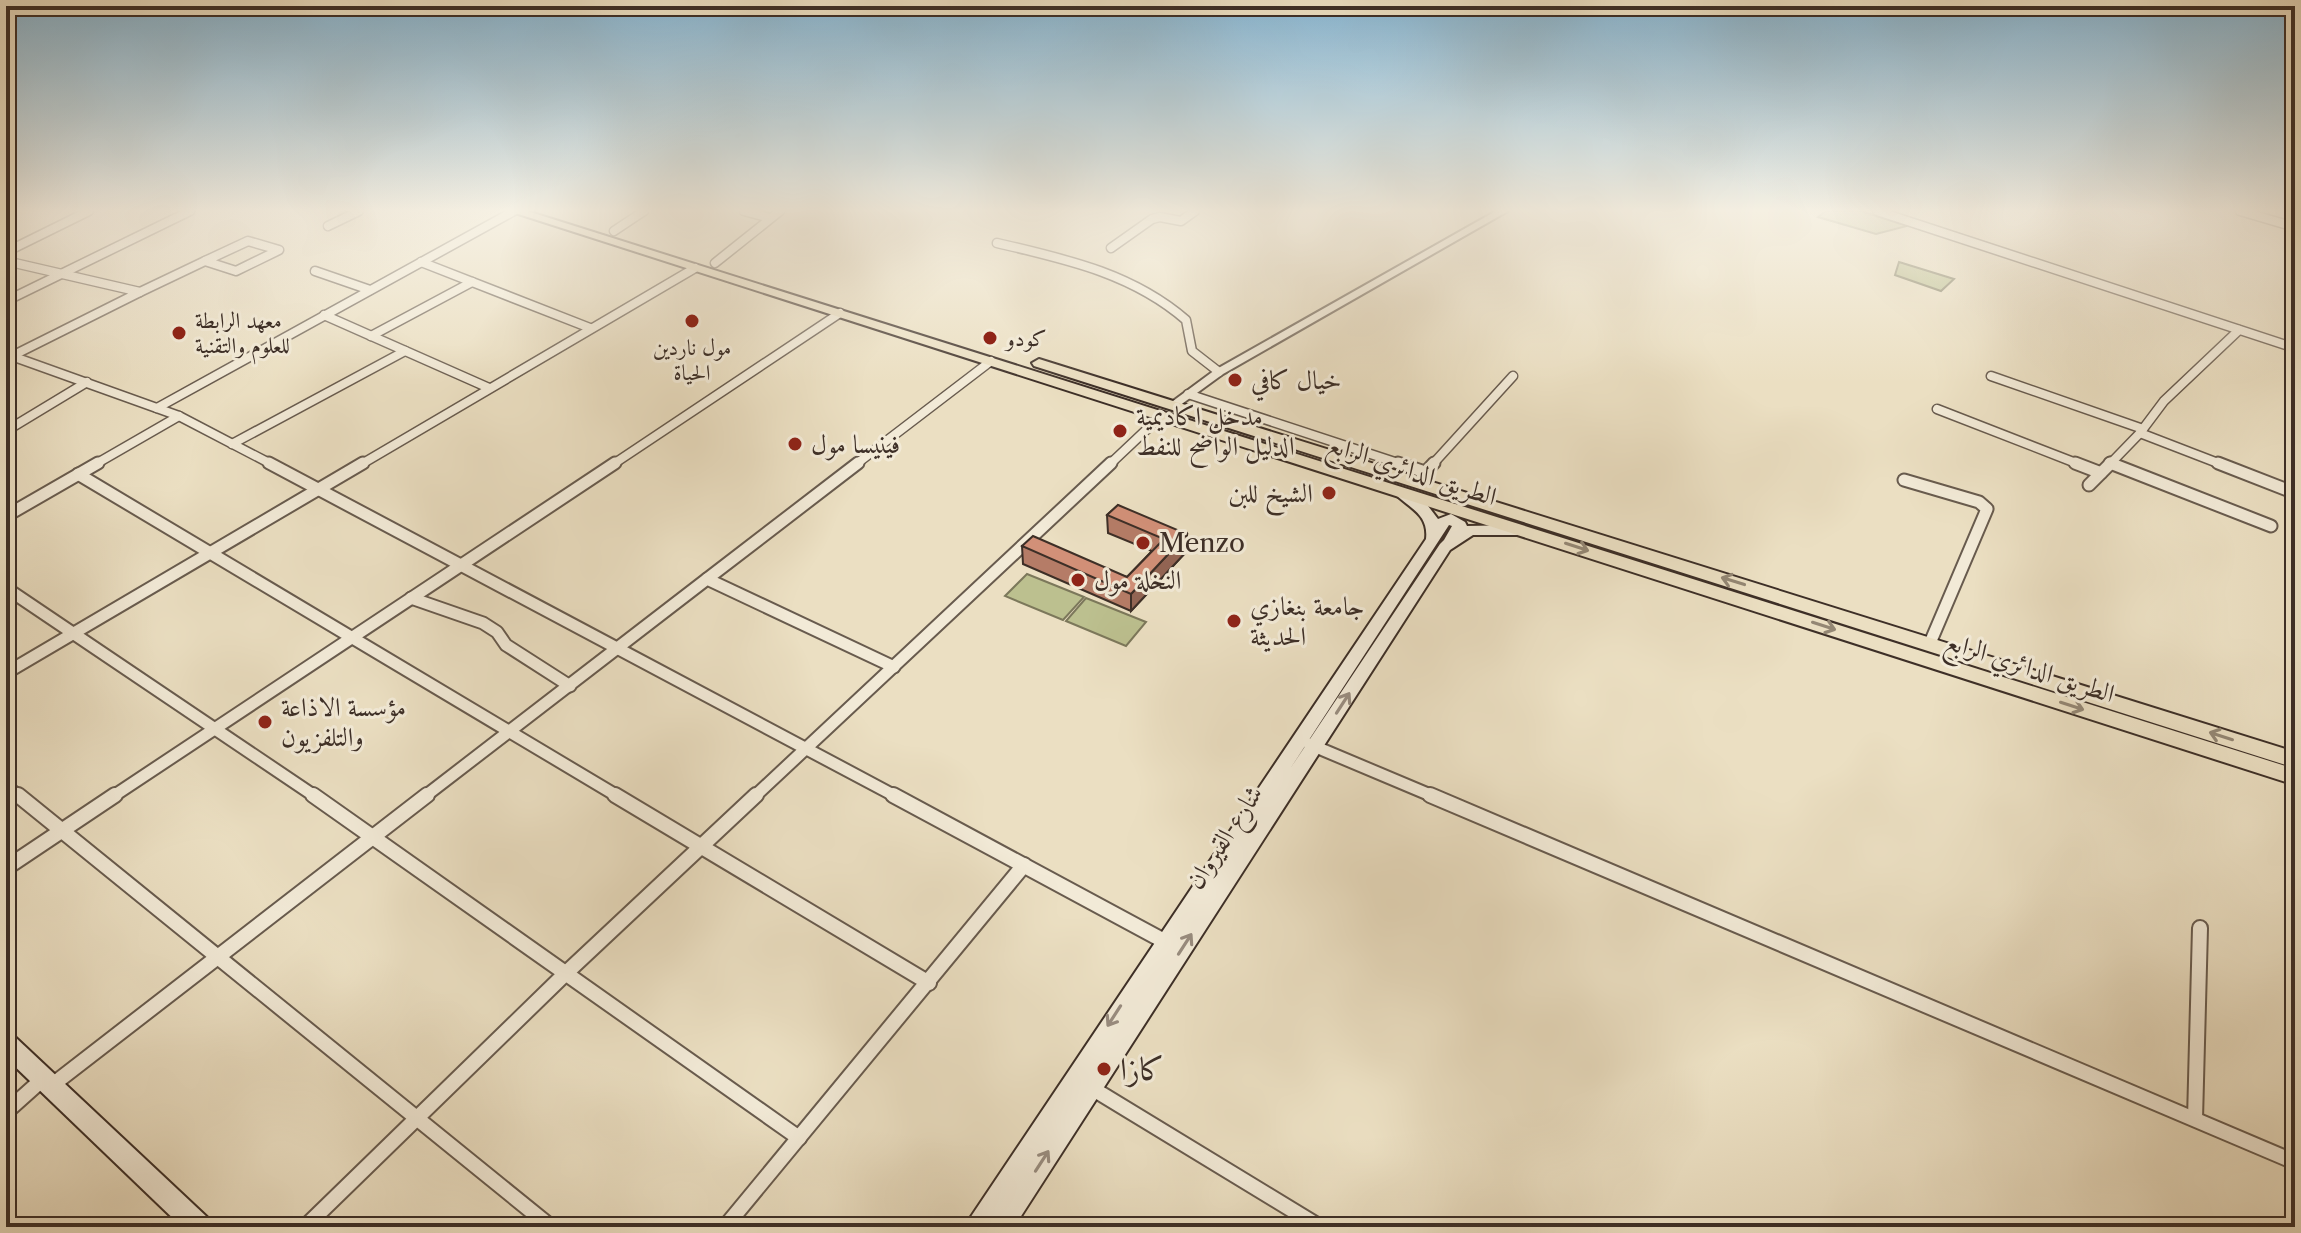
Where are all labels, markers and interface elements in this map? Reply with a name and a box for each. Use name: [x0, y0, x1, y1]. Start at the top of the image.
place label: معهد الرابطة للعلوم والتقنية: [195, 307, 290, 365]
marker: مول ناردين الحياة: [683, 312, 701, 330]
marker: معهد الرابطة للعلوم والتقنية: [170, 324, 188, 342]
place label: كودو: [1004, 325, 1047, 352]
marker: كودو: [981, 329, 999, 347]
place label: مول ناردين الحياة: [653, 334, 731, 386]
place label: خيال كافي: [1251, 364, 1342, 402]
marker: خيال كافي: [1226, 371, 1244, 389]
place label: مدخل اكاديمية الدليل الواضح للنفط: [1136, 400, 1295, 468]
marker: مدخل اكاديمية الدليل الواضح للنفط: [1111, 422, 1129, 440]
place label: فينيسا مول: [811, 428, 900, 461]
street label: الطريق الدائري الرابع: [1321, 428, 1501, 520]
marker: فينيسا مول: [786, 435, 804, 453]
place label: الشيخ للبن: [1229, 477, 1313, 517]
marker: الشيخ للبن: [1320, 484, 1338, 502]
place label: Menzo: [1159, 527, 1245, 559]
marker: Menzo: [1134, 534, 1152, 552]
one-way arrow: [1563, 540, 1589, 555]
place label: النخلة مول: [1094, 564, 1181, 597]
marker: النخلة مول: [1069, 571, 1087, 589]
one-way arrow: [1721, 573, 1746, 587]
place label: جامعة بنغازي الحديثة: [1250, 590, 1365, 653]
marker: جامعة بنغازي الحديثة: [1225, 612, 1243, 630]
one-way arrow: [1811, 619, 1837, 634]
street label: الطريق الدائري الرابع: [1939, 625, 2119, 717]
place label: مؤسسة الاذاعة والتلفزيون: [281, 691, 406, 754]
one-way arrow: [1335, 692, 1351, 715]
one-way arrow: [2058, 699, 2084, 714]
marker: مؤسسة الاذاعة والتلفزيون: [256, 713, 274, 731]
one-way arrow: [2208, 728, 2233, 743]
street label: شارع القيروان: [1179, 779, 1274, 898]
one-way arrow: [1176, 933, 1193, 955]
one-way arrow: [1106, 1005, 1123, 1027]
place label: كازا: [1120, 1049, 1164, 1088]
marker: كازا: [1095, 1060, 1113, 1078]
one-way arrow: [1034, 1151, 1051, 1173]

